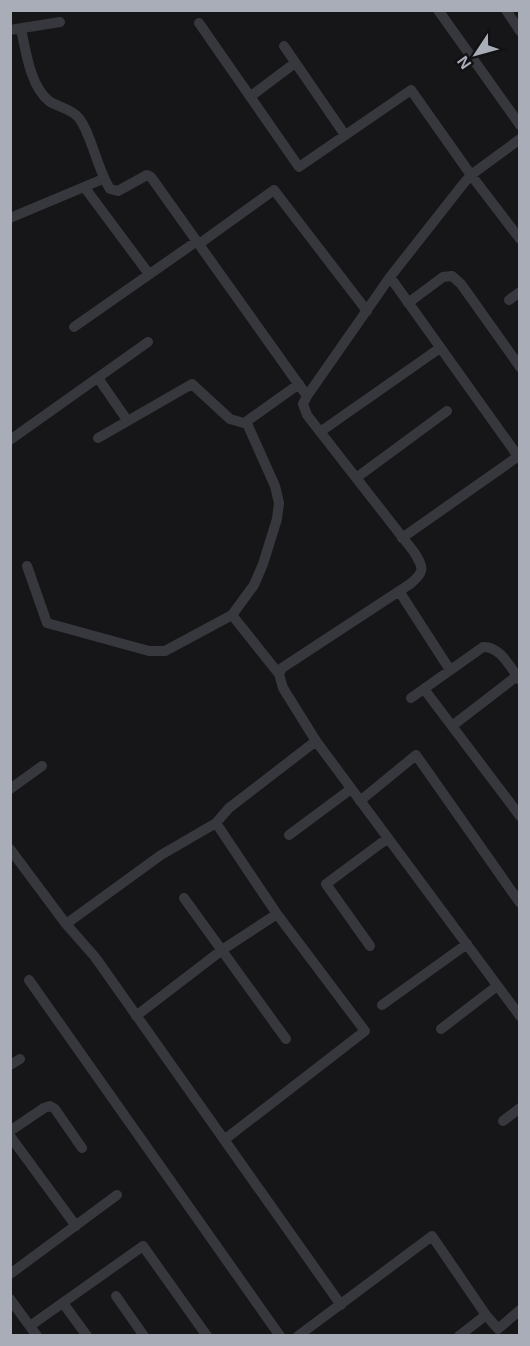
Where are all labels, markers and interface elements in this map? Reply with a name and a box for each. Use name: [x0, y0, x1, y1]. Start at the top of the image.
north arrow: [446, 24, 506, 84]
text: N: [454, 53, 475, 72]

